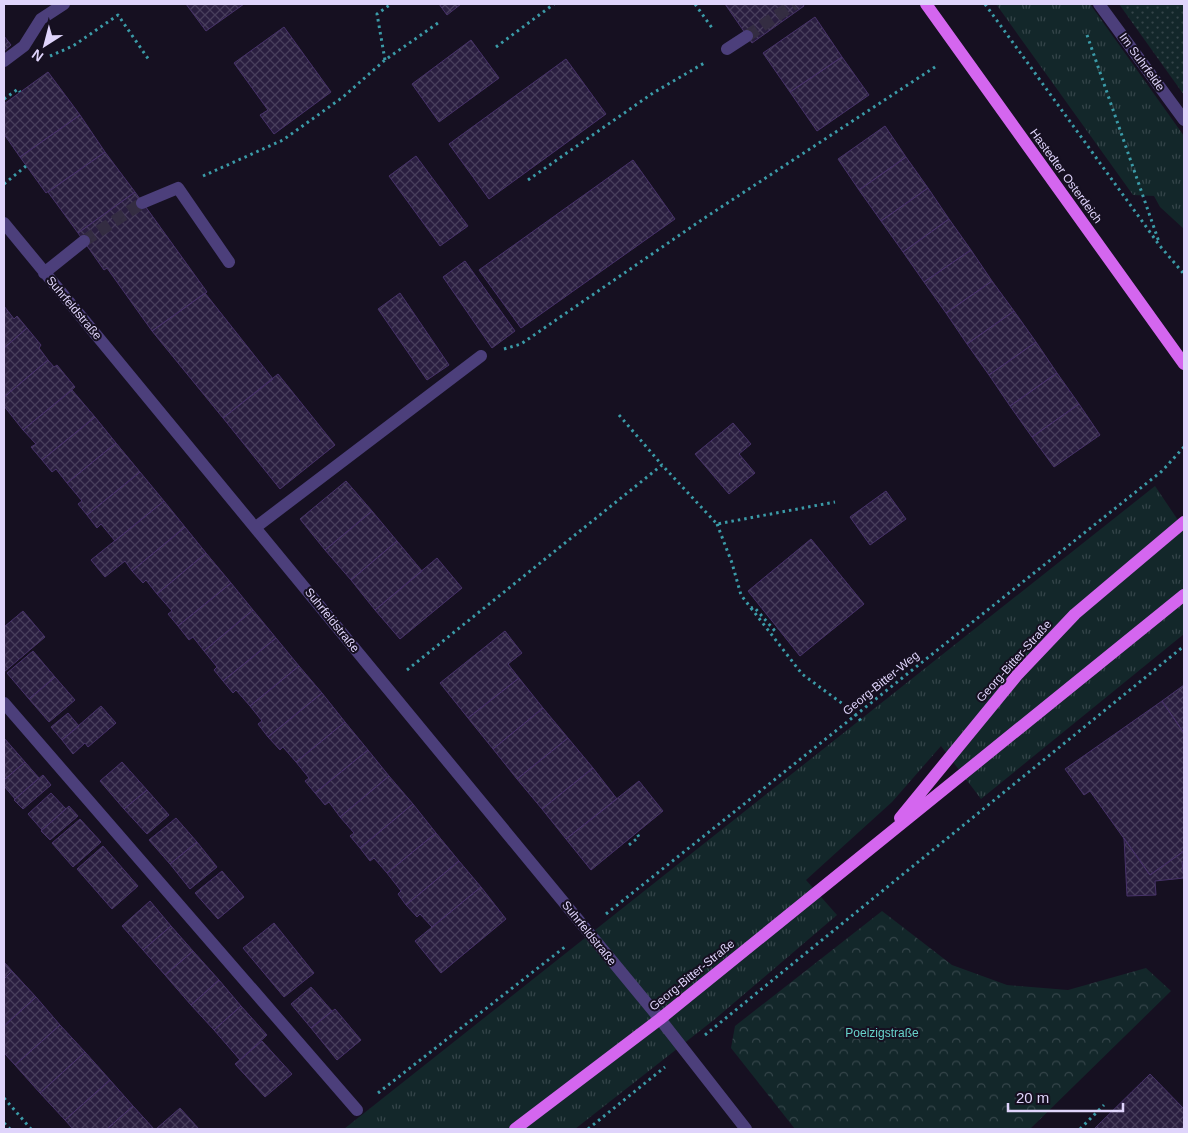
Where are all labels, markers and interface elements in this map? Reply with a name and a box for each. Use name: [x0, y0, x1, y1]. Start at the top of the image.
north arrow: [20, 20, 70, 70]
street label: Im Suhrfelde: [1116, 30, 1168, 94]
text: N: [29, 46, 46, 65]
street label: Hastedter Osterdeich: [1027, 126, 1105, 226]
street label: Suhrfeldstraße: [43, 273, 105, 343]
street label: Suhrfeldstraße: [302, 585, 362, 655]
street label: Georg-Bitter-Straße: [974, 617, 1055, 705]
street label: Georg-Bitter-Weg: [840, 648, 922, 718]
street label: Suhrfeldstraße: [559, 898, 619, 968]
street label: Georg-Bitter-Straße: [647, 936, 738, 1014]
park label: Poelzigstraße: [845, 1026, 919, 1040]
scale bar: [1008, 1080, 1123, 1112]
text: 20 m: [1016, 1089, 1049, 1106]

